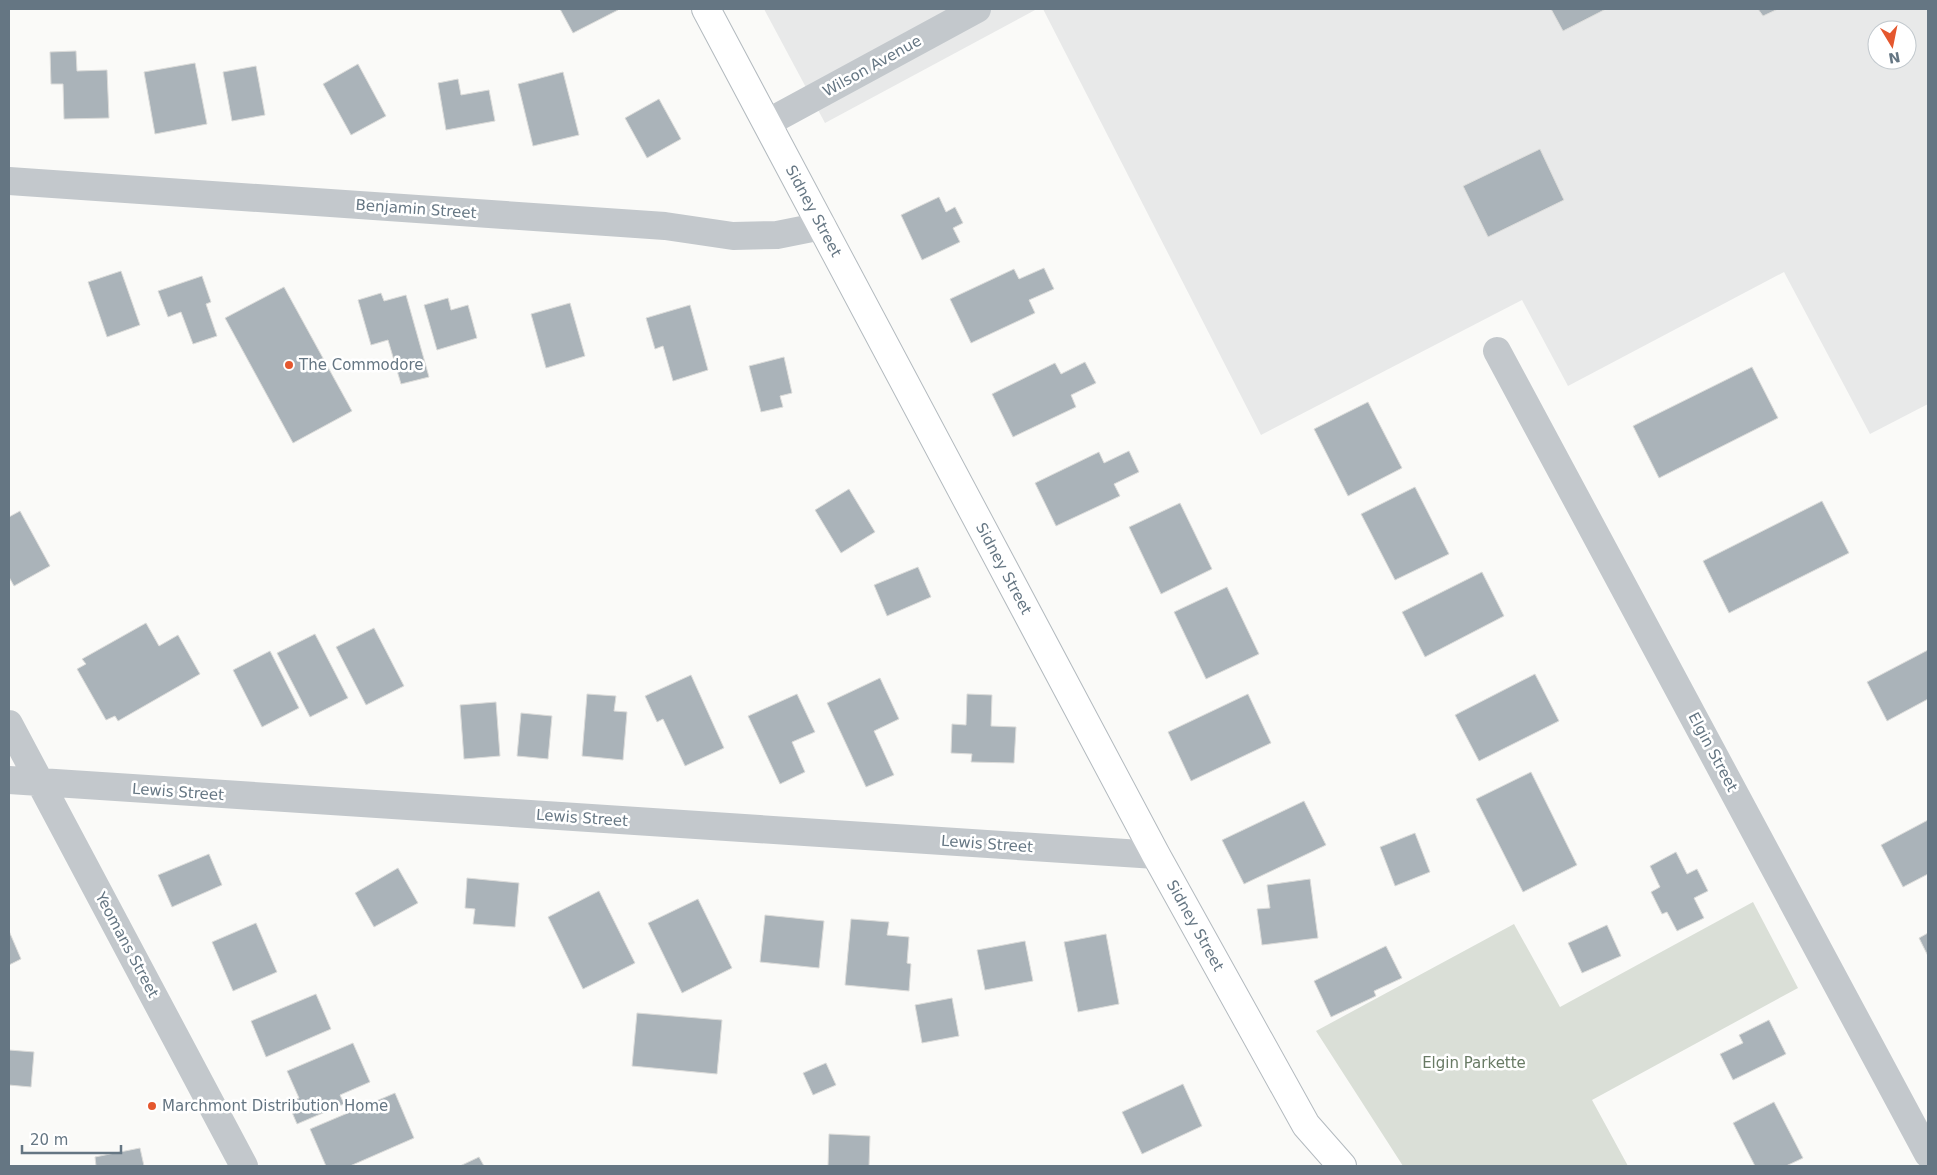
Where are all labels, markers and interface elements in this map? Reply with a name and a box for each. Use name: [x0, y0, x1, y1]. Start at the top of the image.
north arrow: [1867, 20, 1917, 70]
street label: Wilson Avenue: [820, 32, 924, 100]
text: N: [1887, 49, 1901, 67]
street label: Sidney Street: [782, 162, 845, 260]
street label: Benjamin Street: [355, 196, 477, 222]
place label: The Commodore: [298, 356, 423, 374]
marker: The Commodore: [283, 359, 295, 371]
street label: Sidney Street: [972, 520, 1036, 618]
street label: Elgin Street: [1685, 709, 1741, 795]
street label: Lewis Street: [132, 780, 225, 804]
street label: Lewis Street: [536, 806, 629, 830]
street label: Lewis Street: [941, 832, 1034, 856]
street label: Sidney Street: [1163, 877, 1228, 974]
street label: Yeomans Street: [91, 888, 162, 1001]
park label: Elgin Parkette: [1422, 1054, 1526, 1072]
place label: Marchmont Distribution Home: [162, 1097, 388, 1115]
marker: Marchmont Distribution Home: [146, 1100, 158, 1112]
scale bar: [22, 1122, 121, 1154]
text: 20 m: [30, 1131, 68, 1149]

